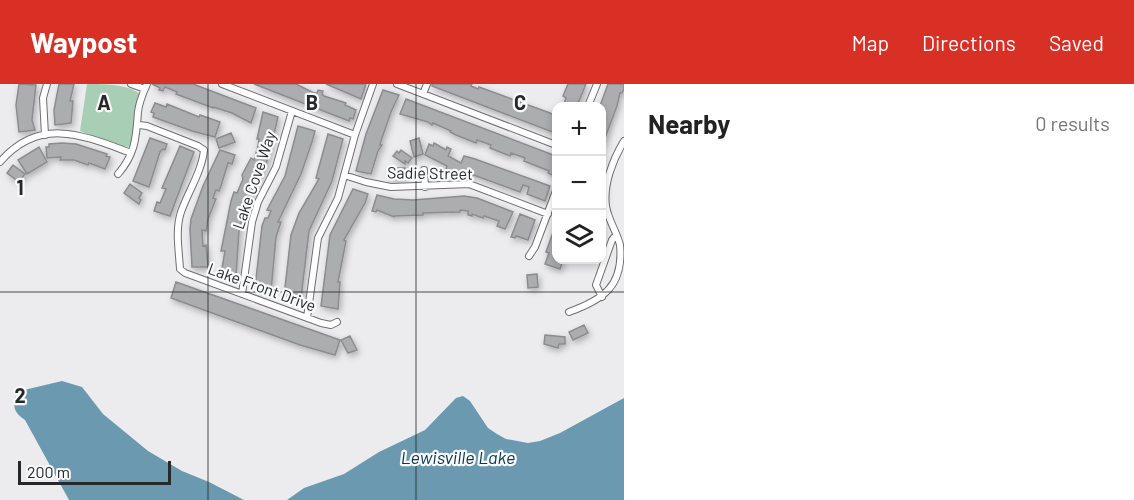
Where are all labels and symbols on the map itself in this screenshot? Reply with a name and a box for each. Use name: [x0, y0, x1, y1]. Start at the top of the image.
text: A: [97, 90, 111, 114]
text: B: [306, 90, 318, 114]
text: C: [514, 90, 526, 114]
street label: Lake Cove Way: [228, 128, 279, 231]
street label: Sadie Street: [387, 162, 473, 183]
text: 1: [16, 175, 24, 199]
street label: Lake Front Drive: [206, 258, 319, 315]
text: 2: [14, 383, 26, 407]
water label: Lewisville Lake: [401, 446, 515, 468]
scale bar: [18, 458, 171, 486]

